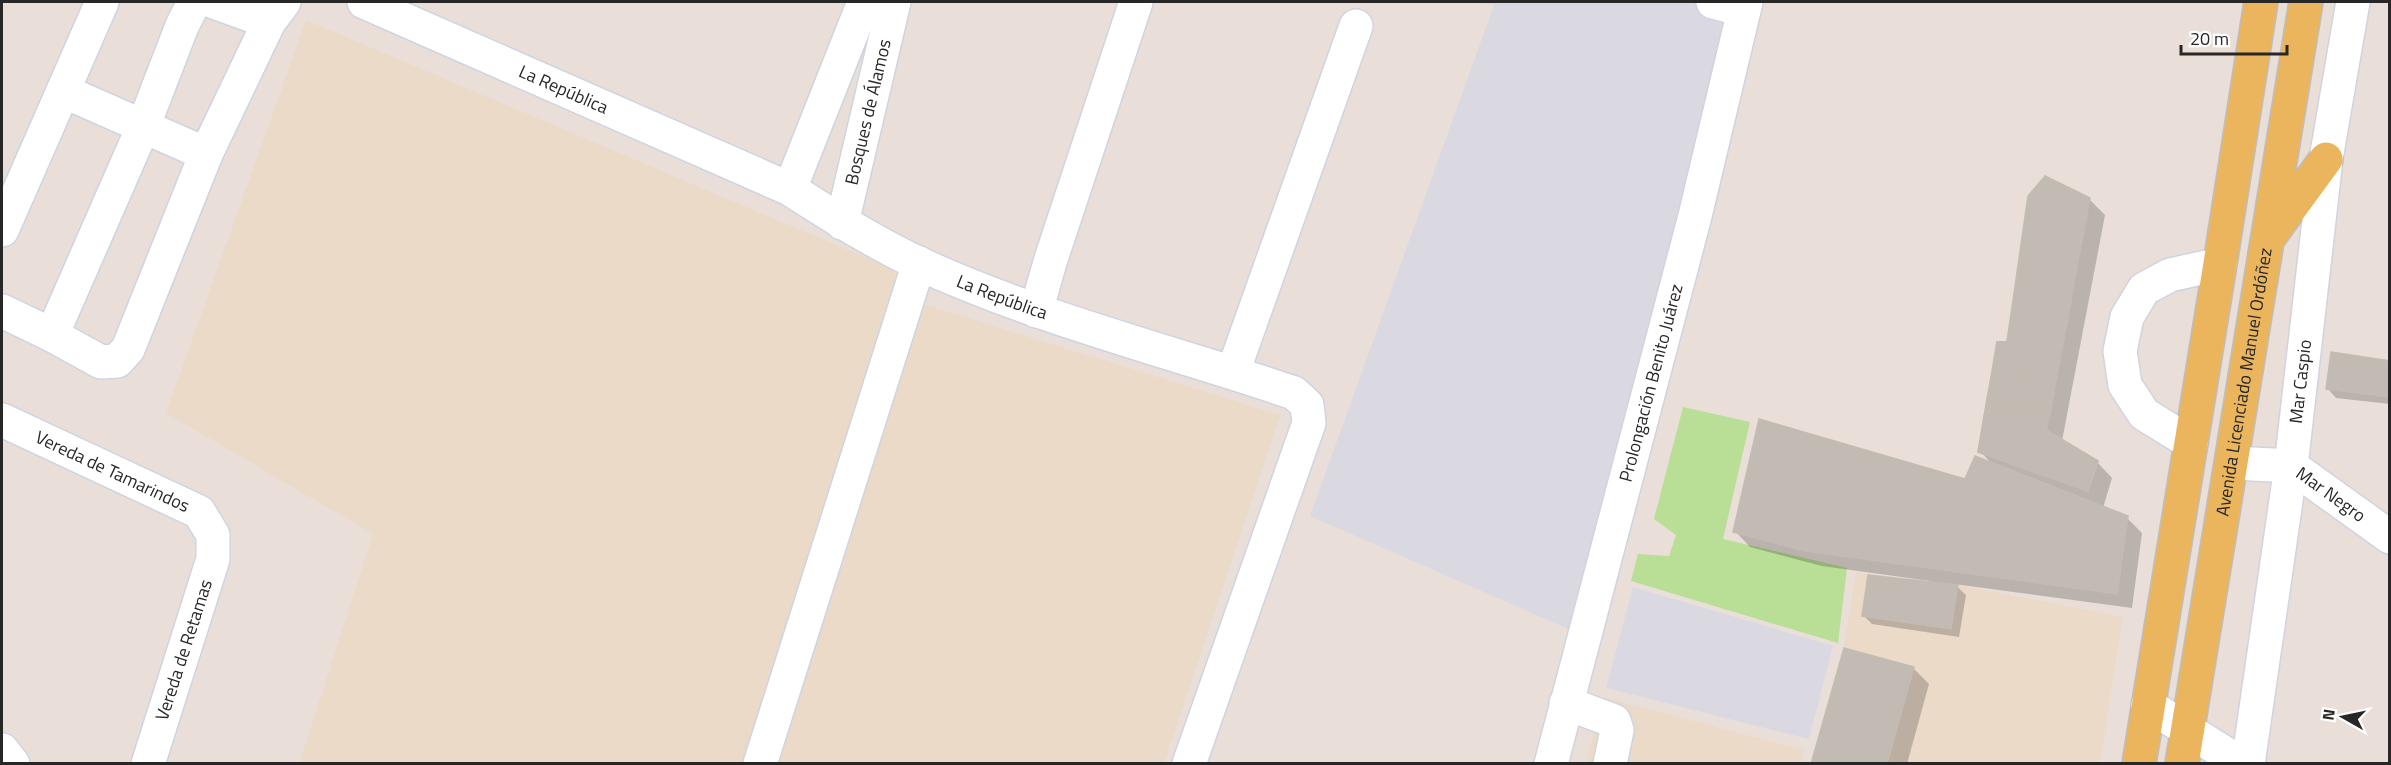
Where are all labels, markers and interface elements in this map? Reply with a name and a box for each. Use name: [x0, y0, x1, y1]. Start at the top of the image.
scale bar: [2181, 18, 2288, 56]
text: 20 m: [2190, 25, 2229, 52]
street label: Bosques de Álamos: [837, 36, 898, 187]
street label: La República: [515, 58, 613, 121]
street label: Avenida Licenciado Manuel Ordóñez: [2209, 246, 2279, 518]
street label: La República: [953, 267, 1051, 326]
street label: Prolongación Benito Juárez: [1612, 281, 1690, 485]
street label: Mar Caspio: [2282, 338, 2318, 425]
street label: Vereda de Tamarindos: [31, 423, 194, 519]
street label: Mar Negro: [2291, 460, 2372, 528]
street label: Vereda de Retamas: [148, 576, 219, 724]
north arrow: [2313, 687, 2373, 747]
text: N: [2315, 707, 2341, 722]

